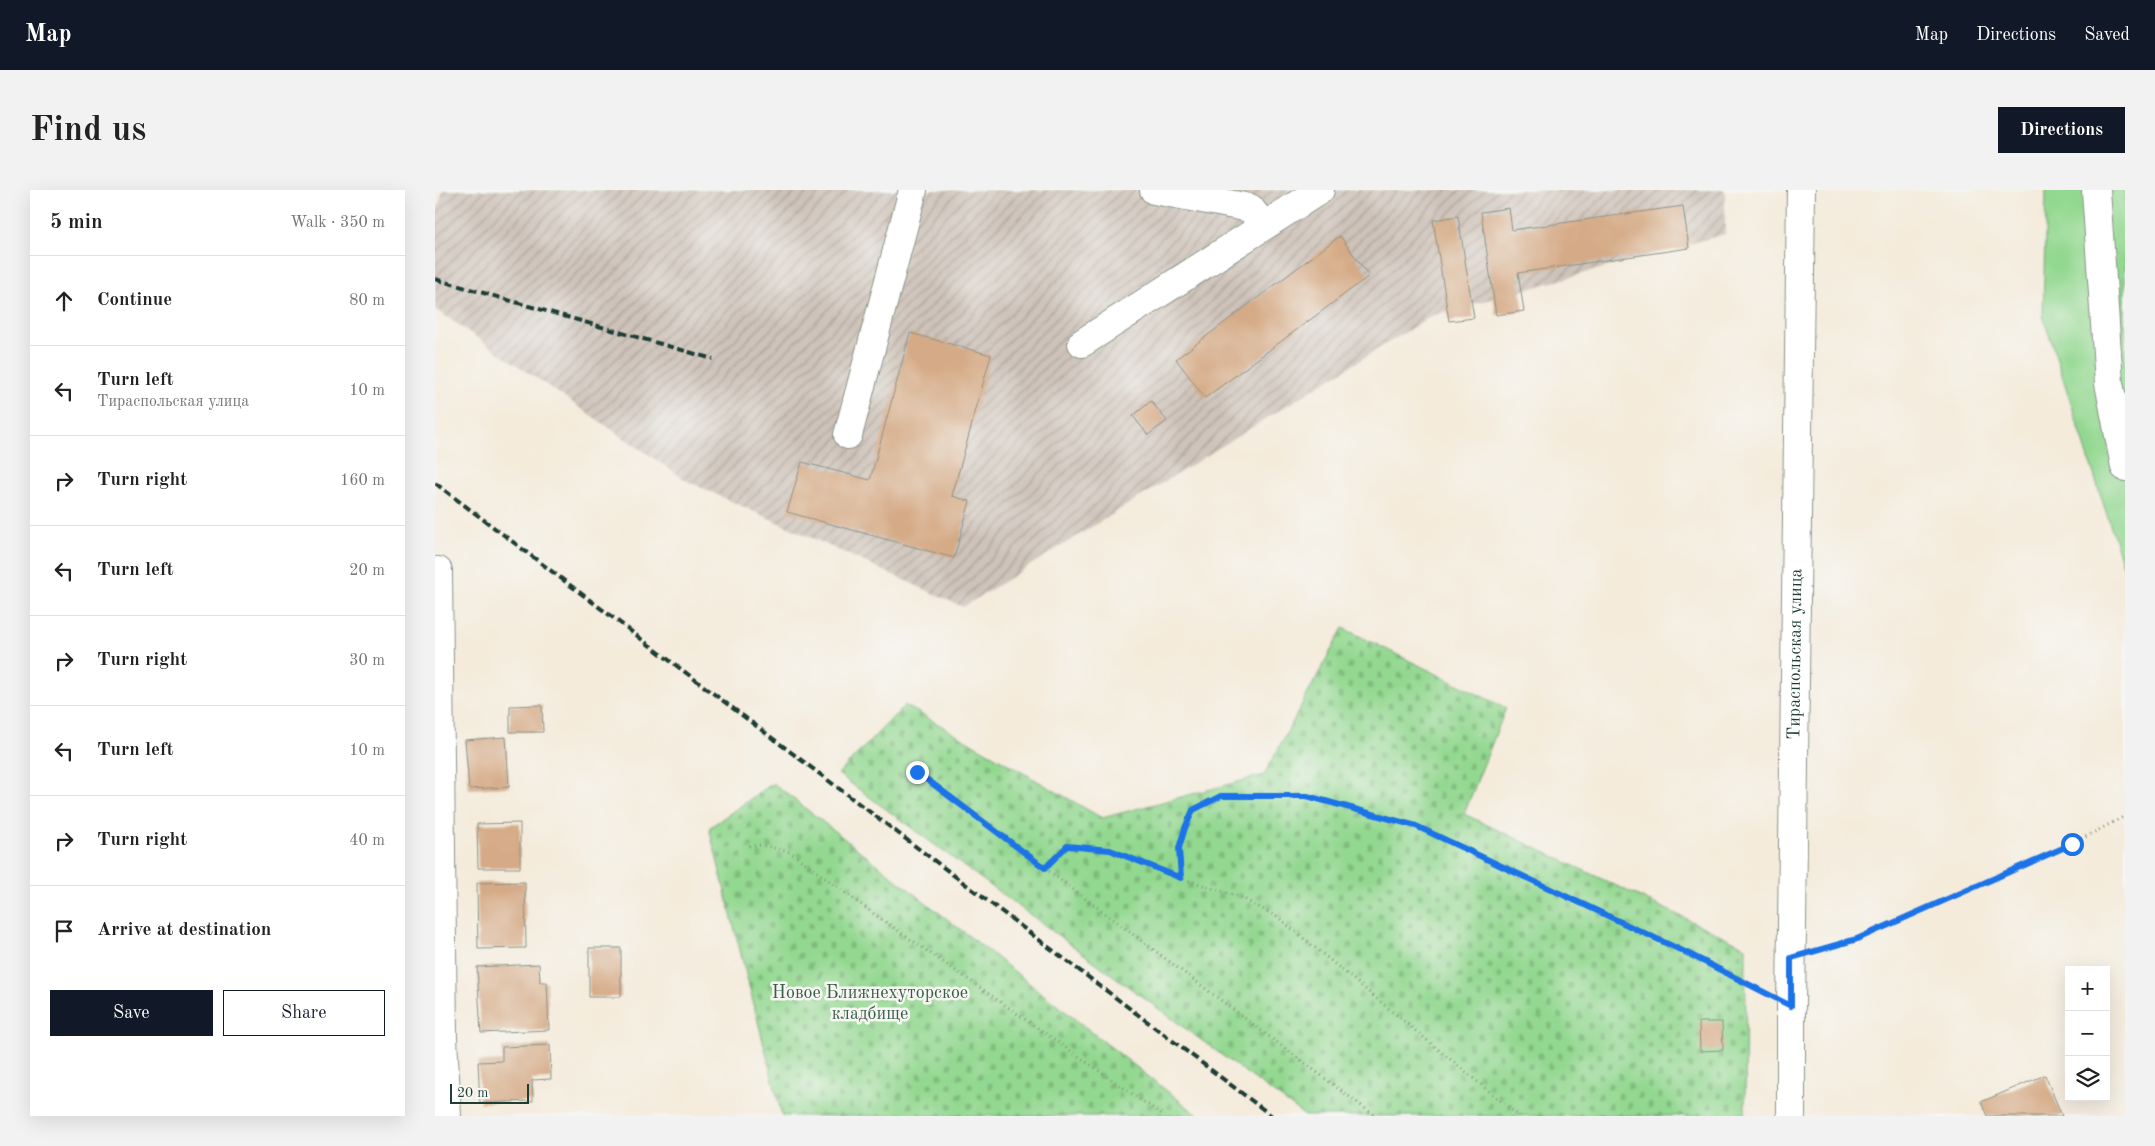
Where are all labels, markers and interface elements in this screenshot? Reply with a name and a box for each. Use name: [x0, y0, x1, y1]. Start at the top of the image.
text: Map: [25, 23, 72, 47]
text: Map: [1915, 26, 1948, 44]
text: Directions: [1976, 26, 2056, 44]
text: Saved: [2084, 26, 2130, 44]
button: Directions: [1998, 107, 2125, 153]
text: Find us: [30, 113, 146, 148]
text: 5 min: [50, 212, 103, 233]
text: Walk · 350 m: [290, 215, 385, 231]
icon: ahead: [50, 287, 78, 315]
text: Continue: [97, 291, 172, 310]
text: 80 m: [349, 293, 385, 309]
text: Turn left: [97, 371, 174, 390]
icon: left: [50, 377, 78, 405]
text: 10 m: [349, 383, 385, 399]
text: Тираспольская улица: [97, 394, 249, 410]
icon: right: [50, 467, 78, 495]
text: Turn right: [97, 471, 187, 490]
text: 160 m: [340, 473, 385, 489]
icon: left: [50, 557, 78, 585]
text: Turn left: [97, 561, 174, 580]
text: 20 m: [349, 563, 385, 579]
street label: Тираспольская улица: [1785, 568, 1805, 740]
icon: right: [50, 647, 78, 675]
text: Turn right: [97, 651, 187, 670]
text: 30 m: [349, 653, 385, 669]
icon: left: [50, 737, 78, 765]
text: Turn left: [97, 741, 174, 760]
text: 10 m: [349, 743, 385, 759]
route end: [906, 761, 929, 784]
icon: right: [50, 827, 78, 855]
text: Turn right: [97, 831, 187, 850]
text: 40 m: [349, 833, 385, 849]
route start: [2061, 833, 2084, 856]
icon: arrive: [50, 917, 78, 945]
text: Arrive at destination: [97, 921, 271, 940]
map controls: [2065, 966, 2110, 1101]
button: +: [2065, 966, 2110, 1011]
park label: Новое Ближнехуторское кладбище: [772, 984, 968, 1023]
button: Save: [50, 990, 213, 1036]
button: Share: [223, 990, 385, 1036]
button: −: [2065, 1011, 2110, 1056]
button: layers: [2065, 1056, 2110, 1101]
scale bar: [450, 1081, 529, 1104]
text: 20 m: [457, 1086, 488, 1100]

